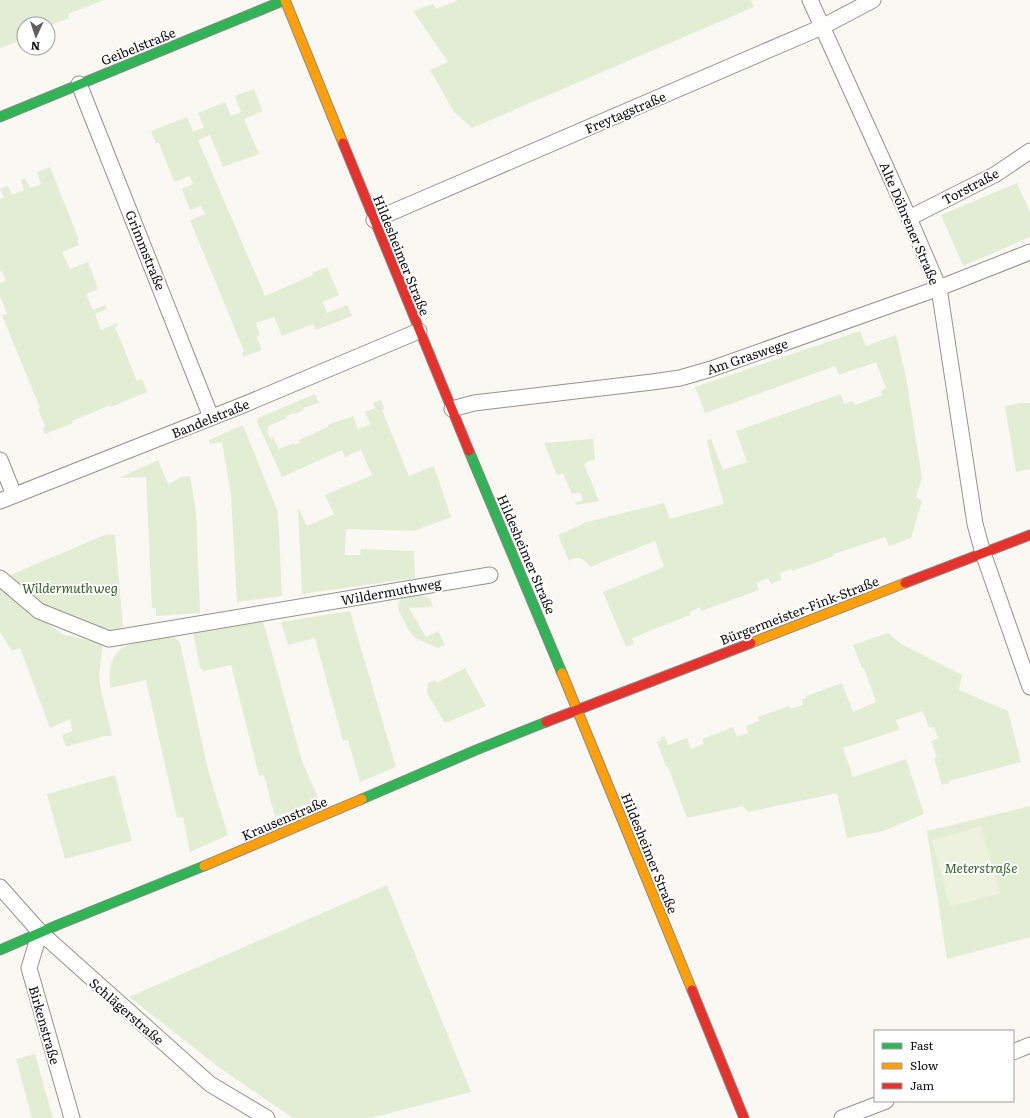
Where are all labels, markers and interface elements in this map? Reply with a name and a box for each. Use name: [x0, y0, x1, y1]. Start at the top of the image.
north arrow: [16, 16, 56, 56]
street label: Geibelstraße: [98, 22, 178, 70]
text: N: [30, 39, 40, 55]
street label: Freytagstraße: [582, 86, 669, 138]
street label: Alte Döhrener Straße: [875, 159, 945, 288]
street label: Torstraße: [938, 163, 1002, 209]
street label: Hildesheimer Straße: [369, 192, 435, 318]
street label: Grimmstraße: [121, 207, 171, 293]
street label: Am Graswege: [704, 333, 790, 379]
street label: Bandelstraße: [168, 394, 252, 442]
street label: Hildesheimer Straße: [493, 491, 561, 617]
street label: Bürgermeister-Fink-Straße: [717, 571, 881, 649]
street label: Wildermuthweg: [339, 573, 443, 609]
park label: Wildermuthweg: [22, 578, 118, 597]
street label: Hildesheimer Straße: [617, 790, 683, 916]
street label: Krausenstraße: [238, 791, 330, 845]
park label: Meterstraße: [945, 858, 1017, 877]
street label: Schlägerstraße: [86, 973, 169, 1049]
street label: Birkenstraße: [25, 983, 65, 1067]
legend: [874, 1030, 1014, 1102]
text: Fast: [910, 1036, 934, 1054]
text: Slow: [910, 1056, 939, 1074]
text: Jam: [910, 1076, 935, 1094]

